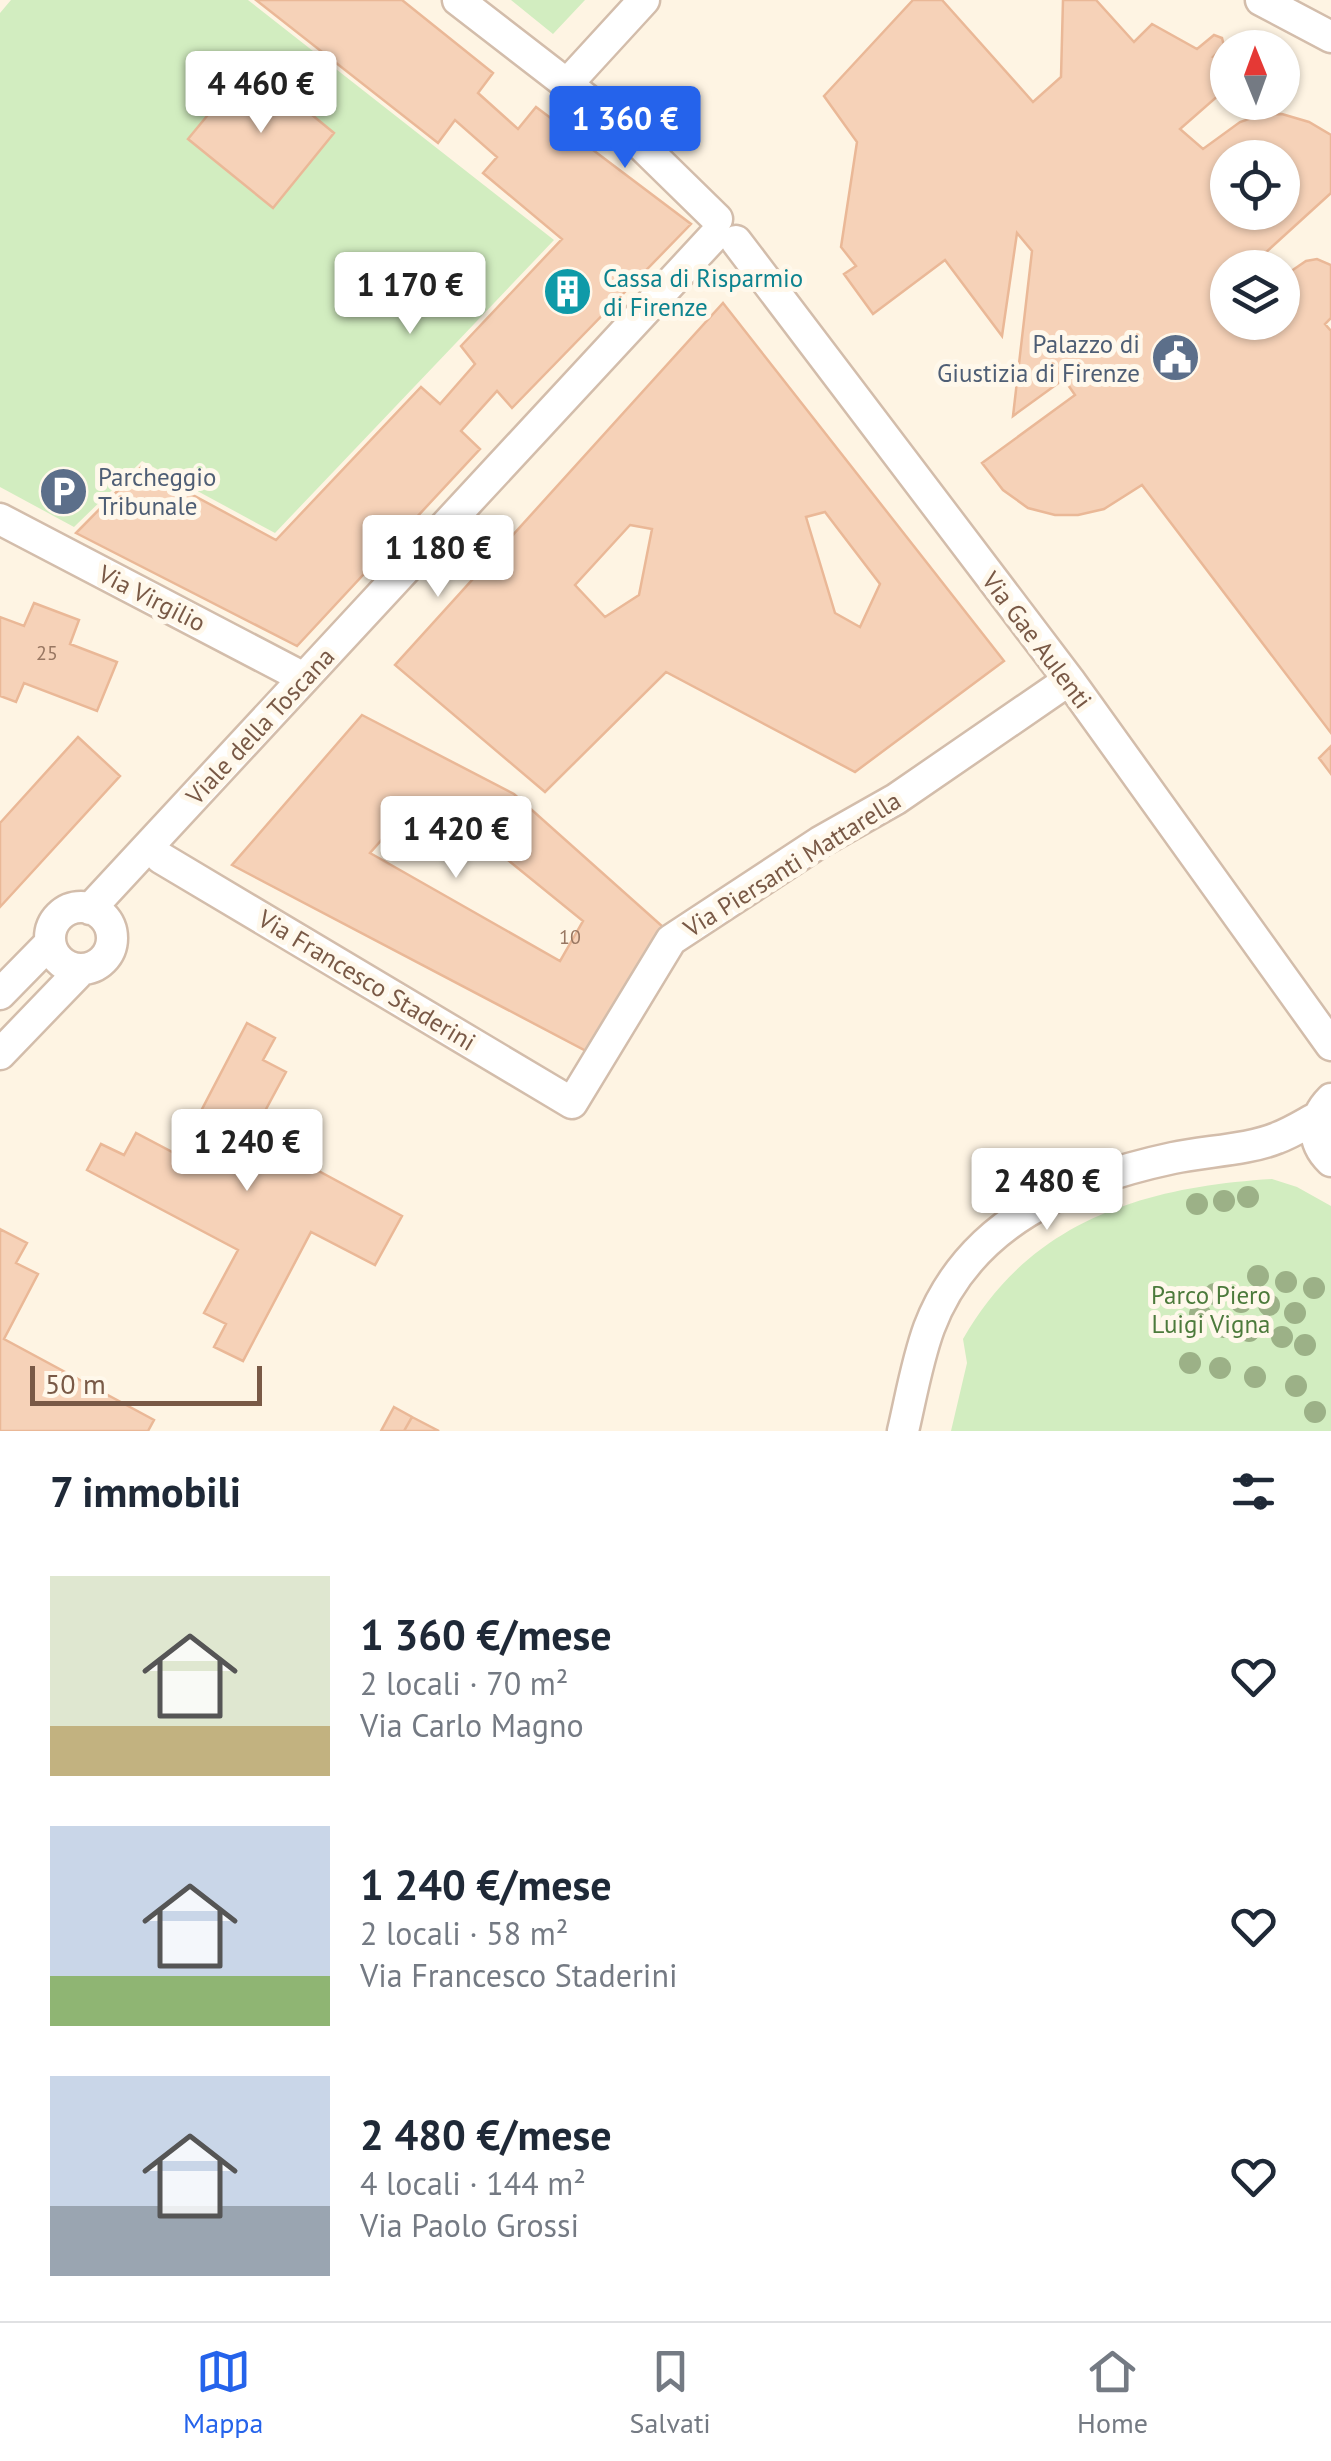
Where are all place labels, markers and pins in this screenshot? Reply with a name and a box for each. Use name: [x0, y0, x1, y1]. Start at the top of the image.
pin: 4 460 €: [169, 51, 353, 136]
pin: 1 360 €: [533, 86, 717, 171]
pin: 1 170 €: [318, 252, 502, 337]
place label: Cassa di Risparmio di Firenze: [603, 262, 803, 323]
building icon: Cassa di Risparmio di Firenze: [542, 266, 594, 318]
place label: Palazzo di Giustizia di Firenze: [937, 328, 1140, 389]
public building icon: Palazzo di Giustizia di Firenze: [1149, 332, 1201, 384]
place label: Parcheggio Tribunale: [98, 461, 216, 522]
parking icon: Parcheggio Tribunale: [37, 465, 89, 517]
pin: 1 180 €: [346, 515, 530, 600]
pin: 1 420 €: [364, 796, 548, 881]
pin: 1 240 €: [155, 1109, 339, 1194]
pin: 2 480 €: [955, 1148, 1139, 1233]

